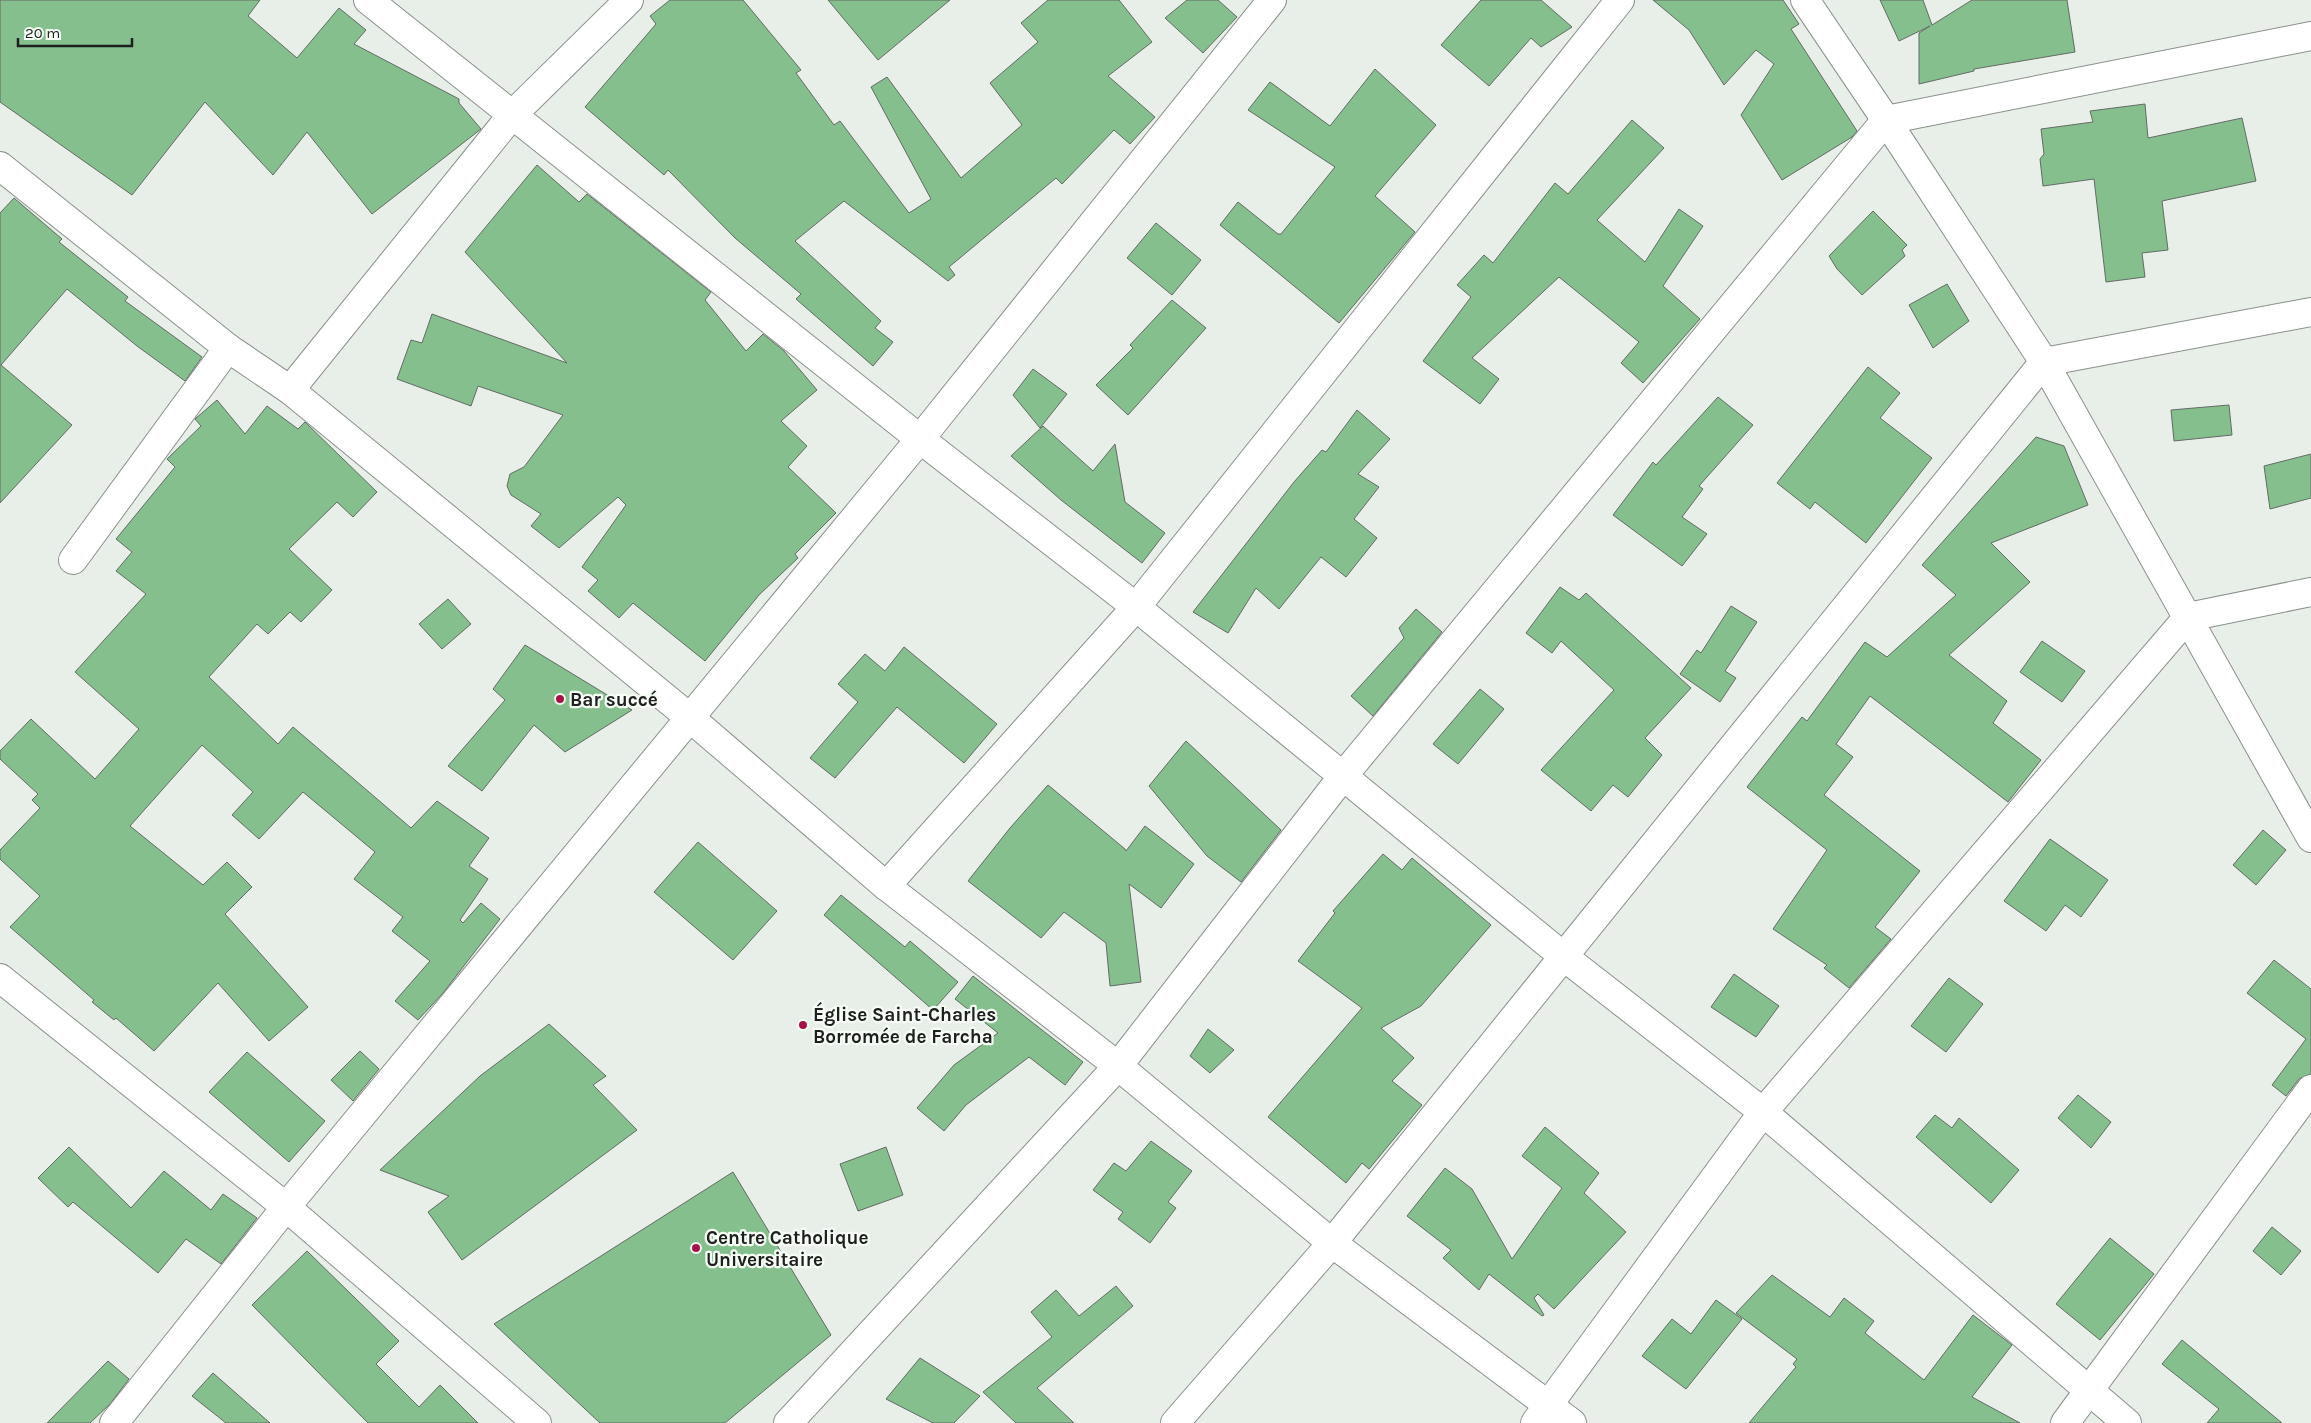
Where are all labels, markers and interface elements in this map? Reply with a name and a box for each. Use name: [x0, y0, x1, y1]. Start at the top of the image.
scale bar: [18, 15, 131, 47]
text: 20 m: [25, 24, 60, 42]
place label: Bar succé: [570, 689, 658, 711]
marker: Bar succé: [554, 693, 566, 705]
place label: Église Saint-Charles Borromée de Farcha: [813, 1001, 996, 1048]
marker: Église Saint-Charles Borromée de Farcha: [797, 1019, 809, 1031]
place label: Centre Catholique Universitaire: [706, 1227, 869, 1271]
marker: Centre Catholique Universitaire: [690, 1242, 702, 1254]

